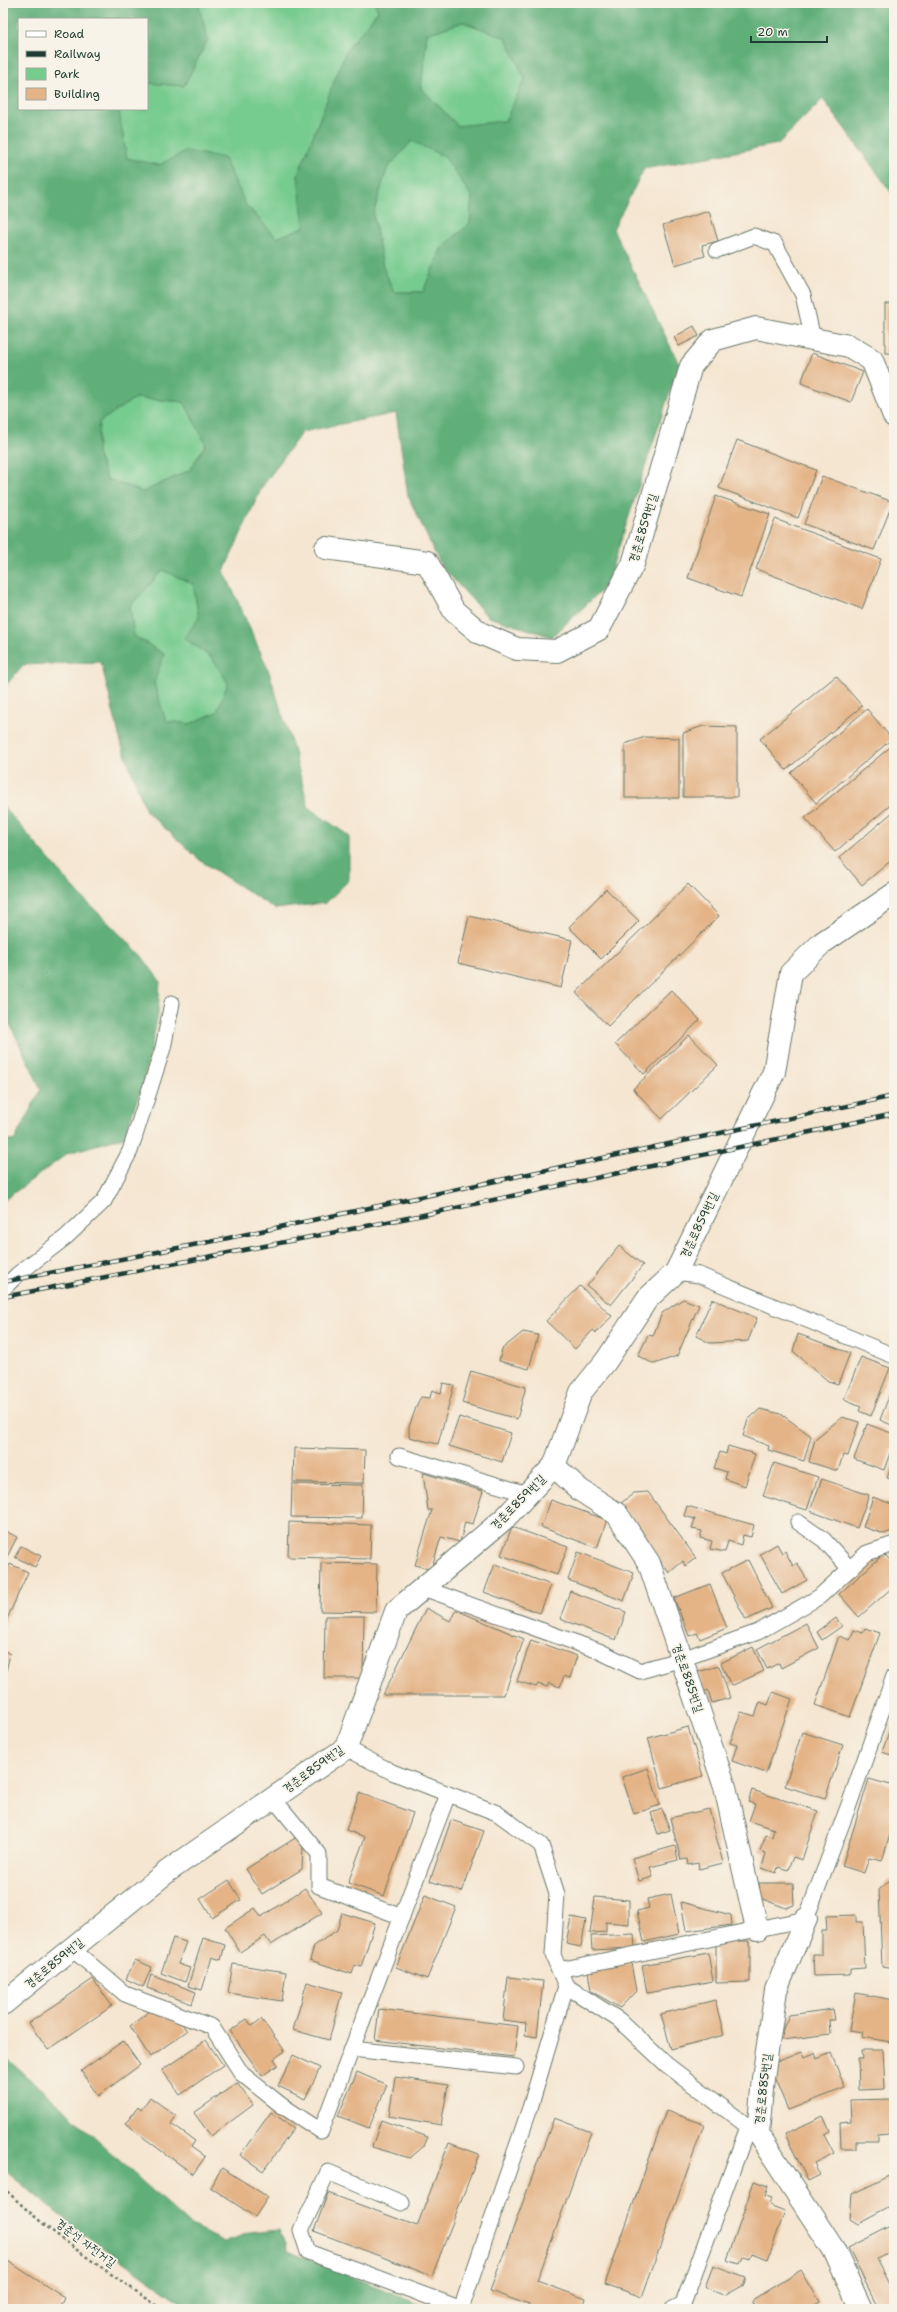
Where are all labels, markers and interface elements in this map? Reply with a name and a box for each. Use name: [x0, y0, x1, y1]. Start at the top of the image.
legend: [18, 18, 148, 110]
scale bar: [751, 18, 827, 44]
text: 20 m: [757, 24, 788, 40]
text: Road: [54, 26, 85, 42]
text: Railway: [54, 46, 101, 62]
text: Park: [54, 66, 80, 82]
text: Building: [54, 86, 100, 102]
street label: 경춘로859번길: [625, 491, 661, 565]
street label: 경춘로859번길: [676, 1189, 722, 1261]
street label: 경춘로859번길: [487, 1471, 549, 1533]
street label: 경춘로885번길: [669, 1641, 707, 1715]
street label: 경춘로859번길: [279, 1741, 347, 1797]
street label: 경춘로859번길: [21, 1934, 87, 1992]
street label: 경춘로885번길: [751, 2052, 775, 2126]
street label: 경춘선 자전거길: [53, 2215, 120, 2271]

